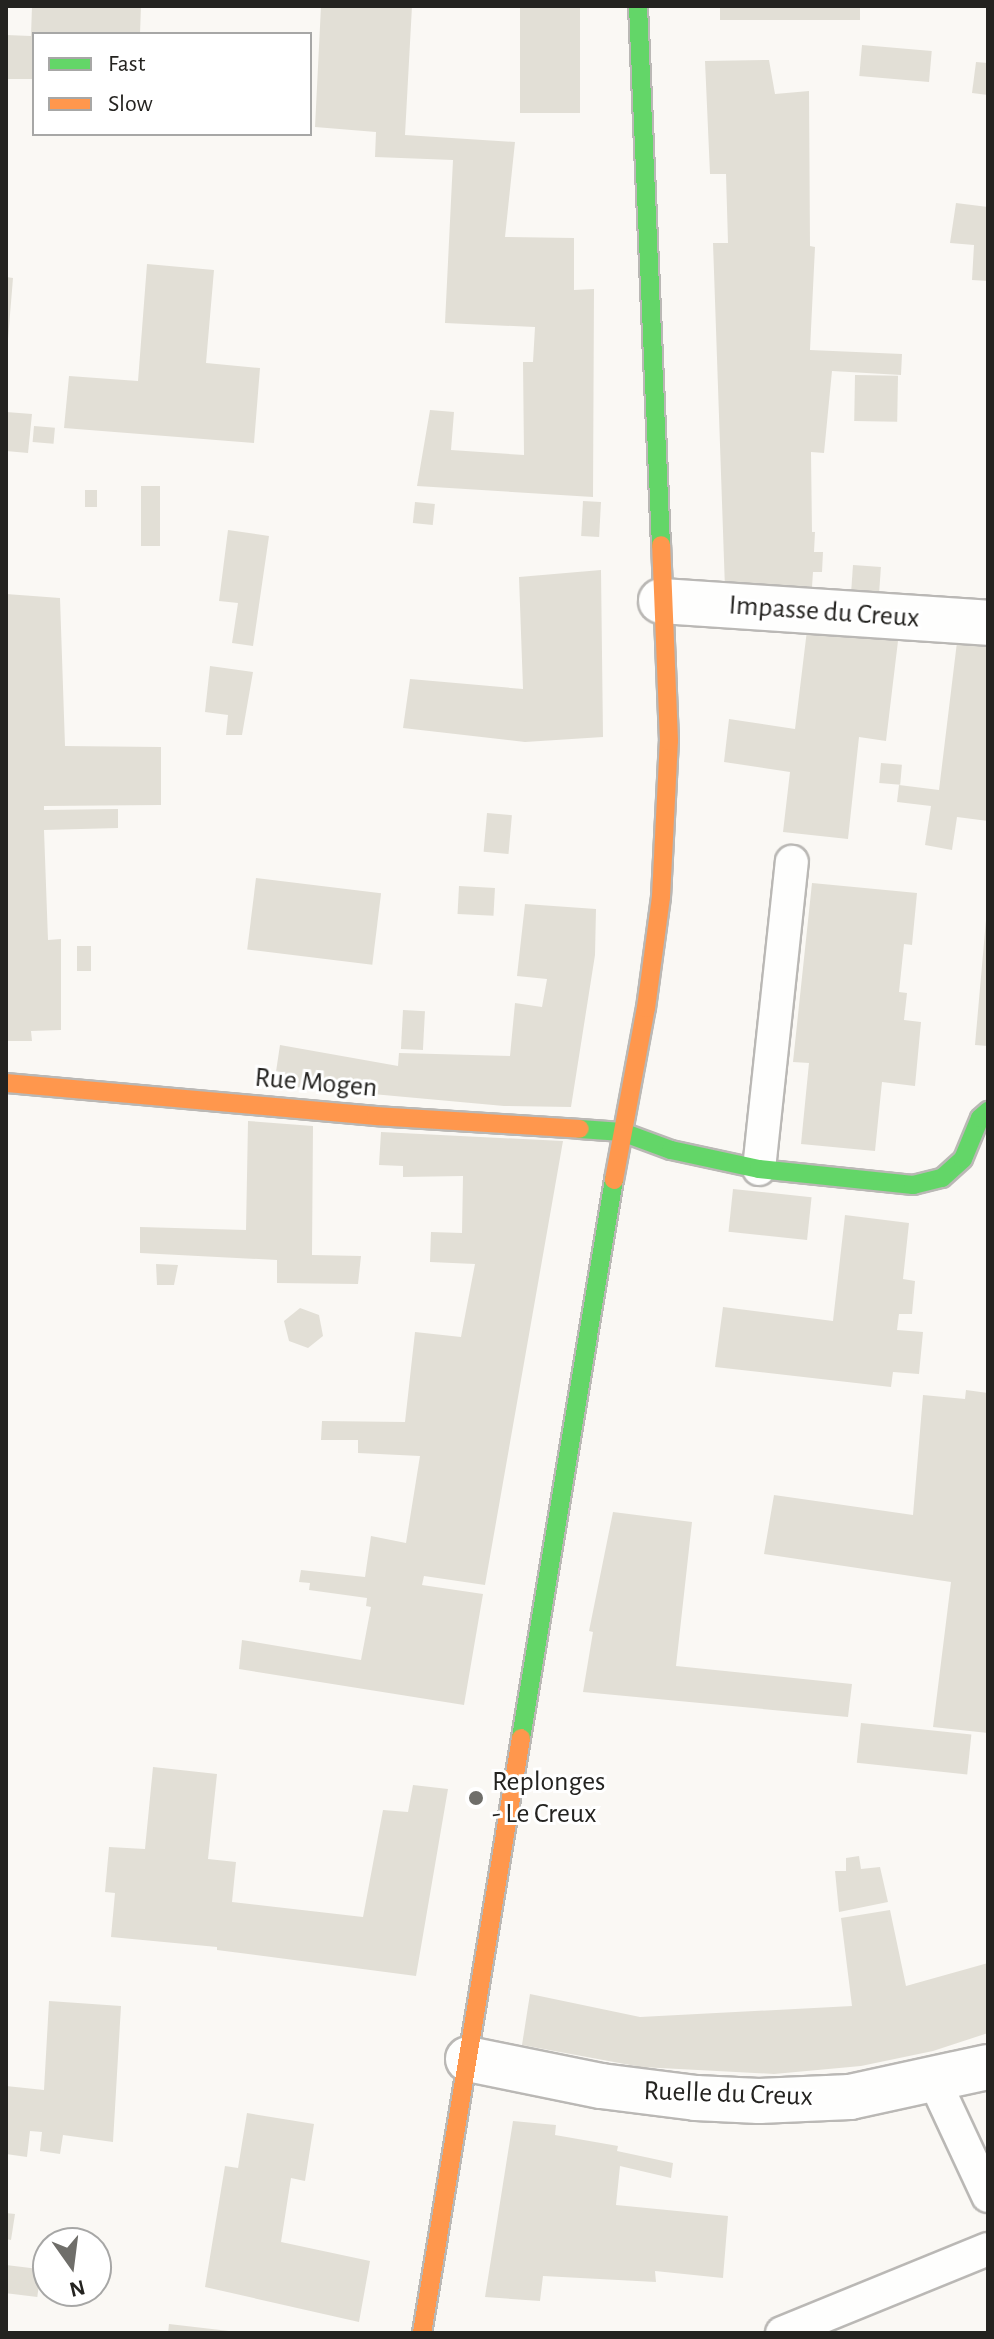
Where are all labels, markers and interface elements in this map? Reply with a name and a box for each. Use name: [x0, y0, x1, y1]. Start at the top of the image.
legend: [32, 32, 312, 136]
text: Fast: [108, 52, 145, 76]
text: Slow: [108, 92, 153, 116]
street label: Impasse du Creux: [728, 589, 920, 635]
street label: Rue Mogen: [253, 1061, 379, 1105]
place label: Replonges - Le Creux: [492, 1765, 605, 1831]
marker: Replonges - Le Creux: [467, 1789, 485, 1807]
street label: Ruelle du Creux: [643, 2074, 813, 2114]
north arrow: [32, 2227, 112, 2307]
text: N: [67, 2276, 87, 2301]

